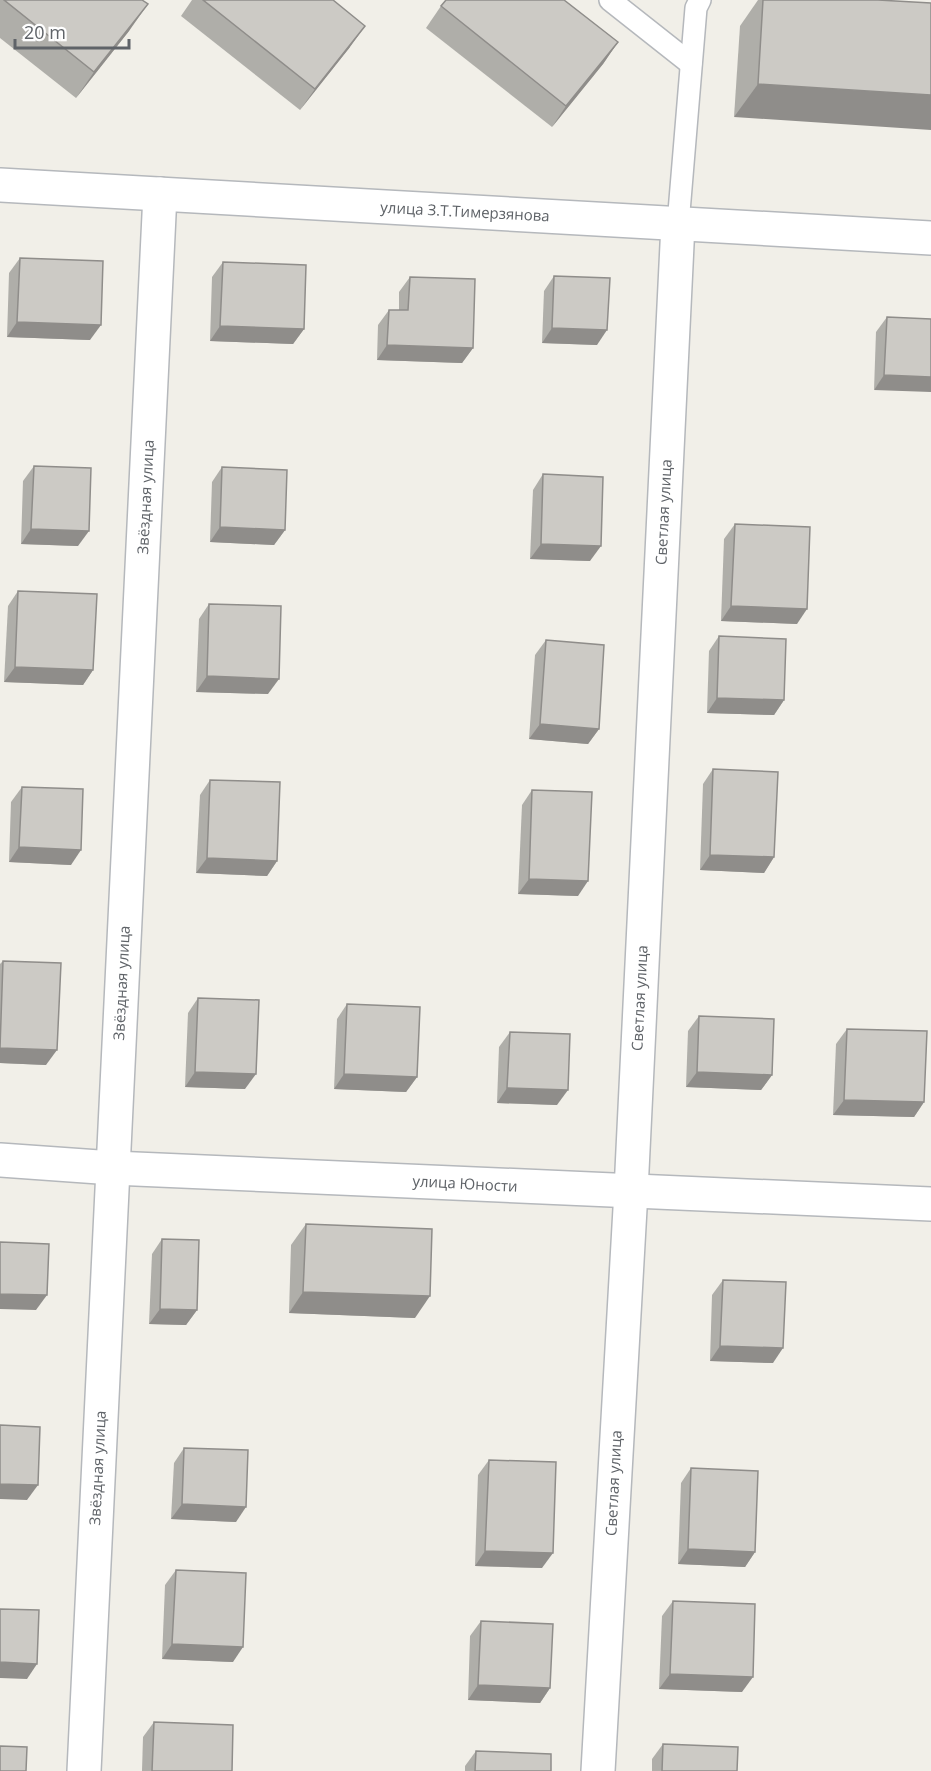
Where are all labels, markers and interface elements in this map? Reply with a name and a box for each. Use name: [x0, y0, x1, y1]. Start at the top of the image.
scale bar: [15, 12, 129, 50]
text: 20 m: [24, 20, 66, 44]
street label: улица З.Т.Тимерзянова: [380, 197, 550, 225]
street label: Звёздная улица: [132, 439, 158, 555]
street label: Светлая улица: [650, 458, 676, 565]
street label: Звёздная улица: [108, 925, 134, 1041]
street label: Светлая улица: [626, 944, 652, 1051]
street label: улица Юности: [412, 1170, 518, 1196]
street label: Звёздная улица: [84, 1410, 110, 1526]
street label: Светлая улица: [600, 1429, 626, 1536]

